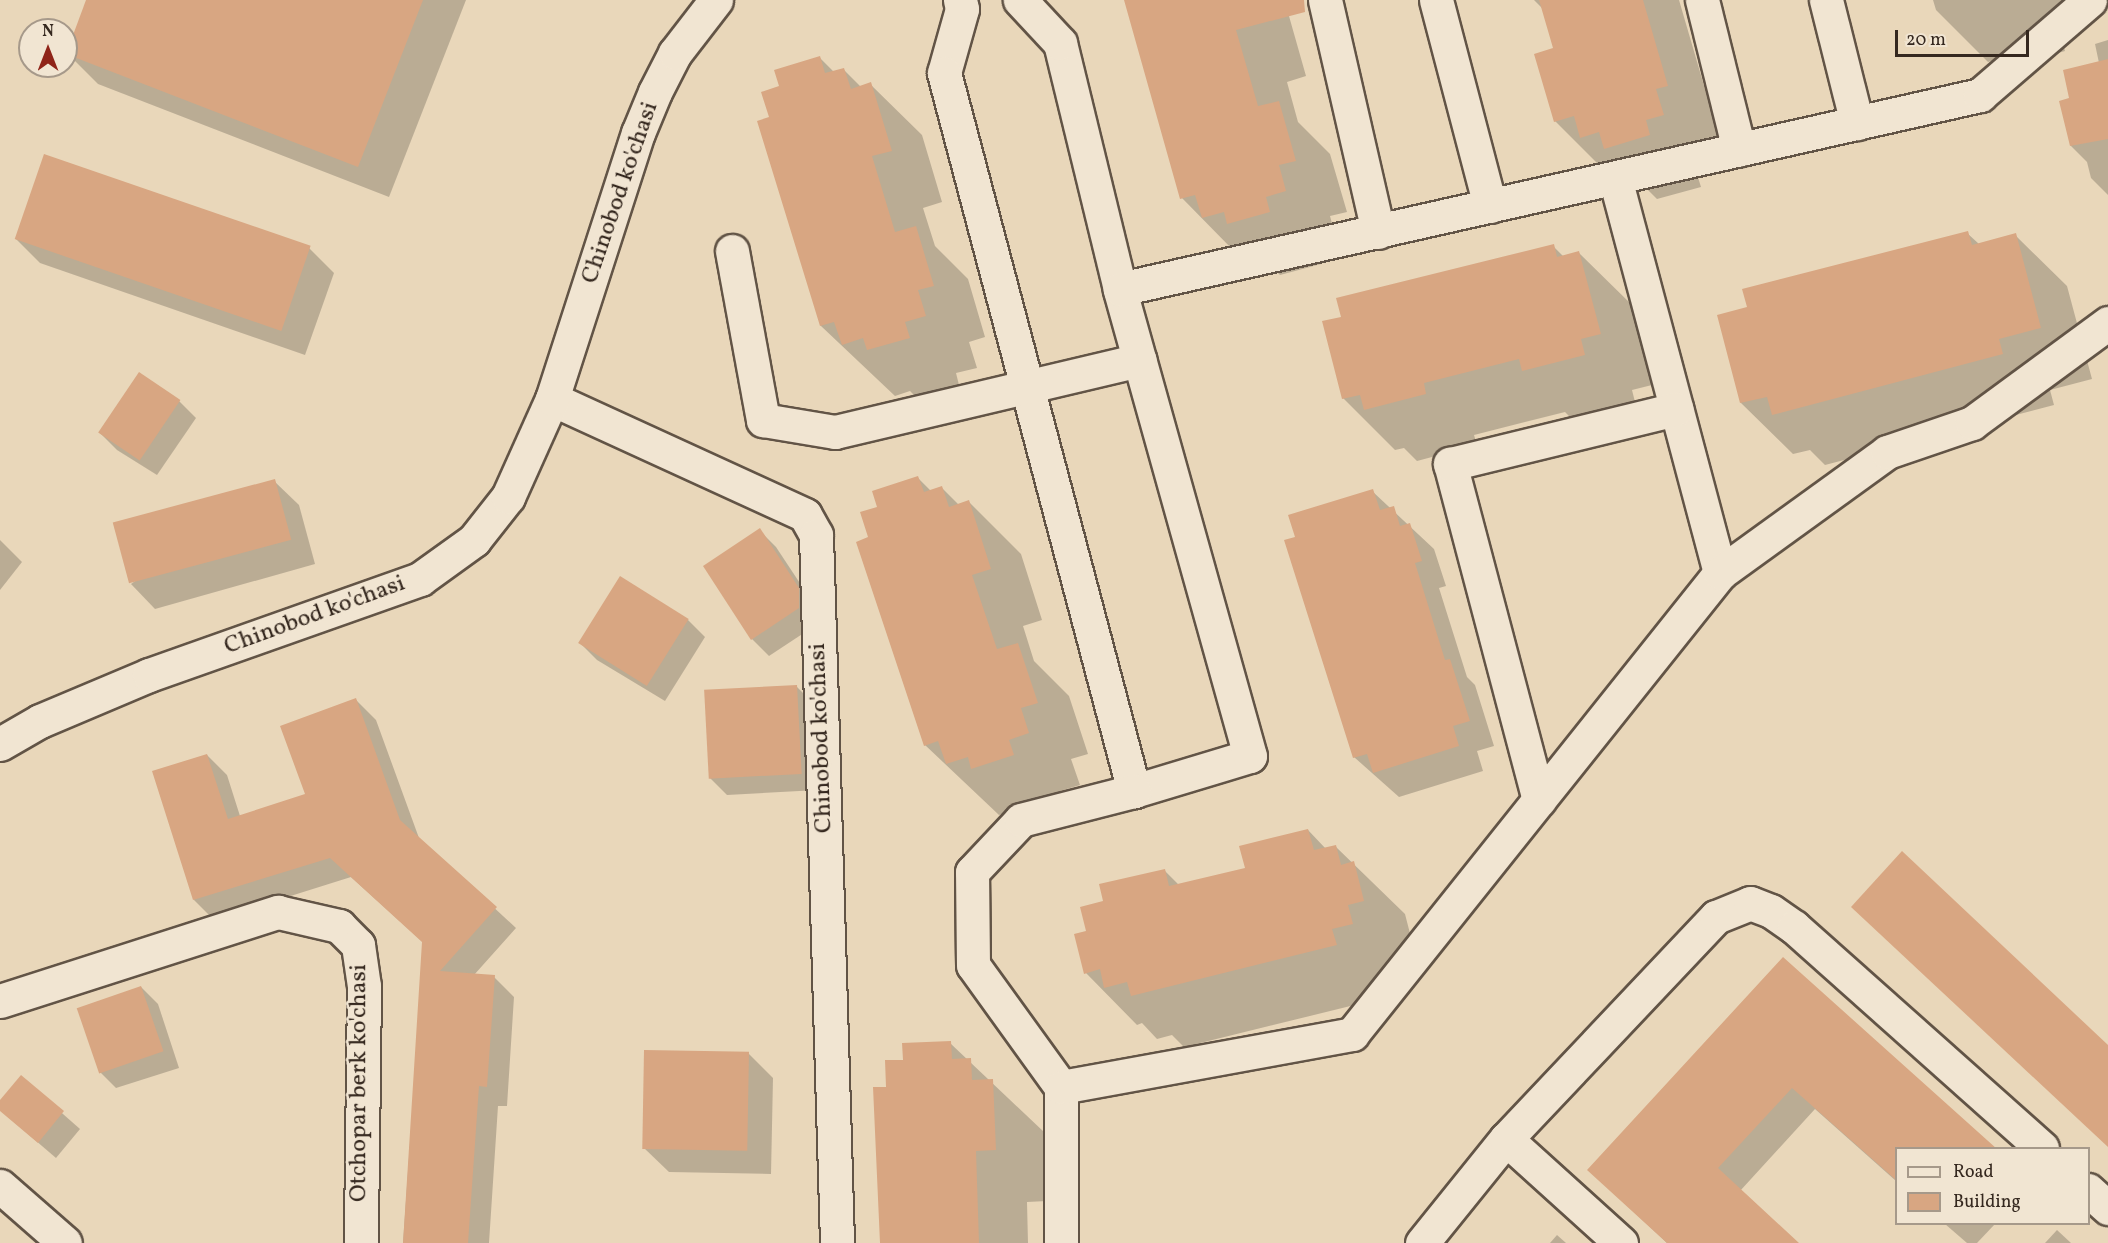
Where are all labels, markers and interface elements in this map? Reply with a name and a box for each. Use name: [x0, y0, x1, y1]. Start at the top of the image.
north arrow: [18, 18, 78, 78]
scale bar: [1898, 18, 2032, 56]
text: N: [42, 21, 54, 43]
text: 20 m: [1906, 28, 1946, 53]
street label: Chinobod ko'chasi: [576, 98, 666, 288]
street label: Chinobod ko'chasi: [221, 570, 409, 662]
street label: Chinobod ko'chasi: [804, 642, 840, 834]
street label: Otchopar berk ko'chasi: [346, 964, 374, 1202]
legend: [1895, 1147, 2090, 1225]
text: Road: [1953, 1160, 1994, 1185]
text: Building: [1953, 1190, 2021, 1215]

